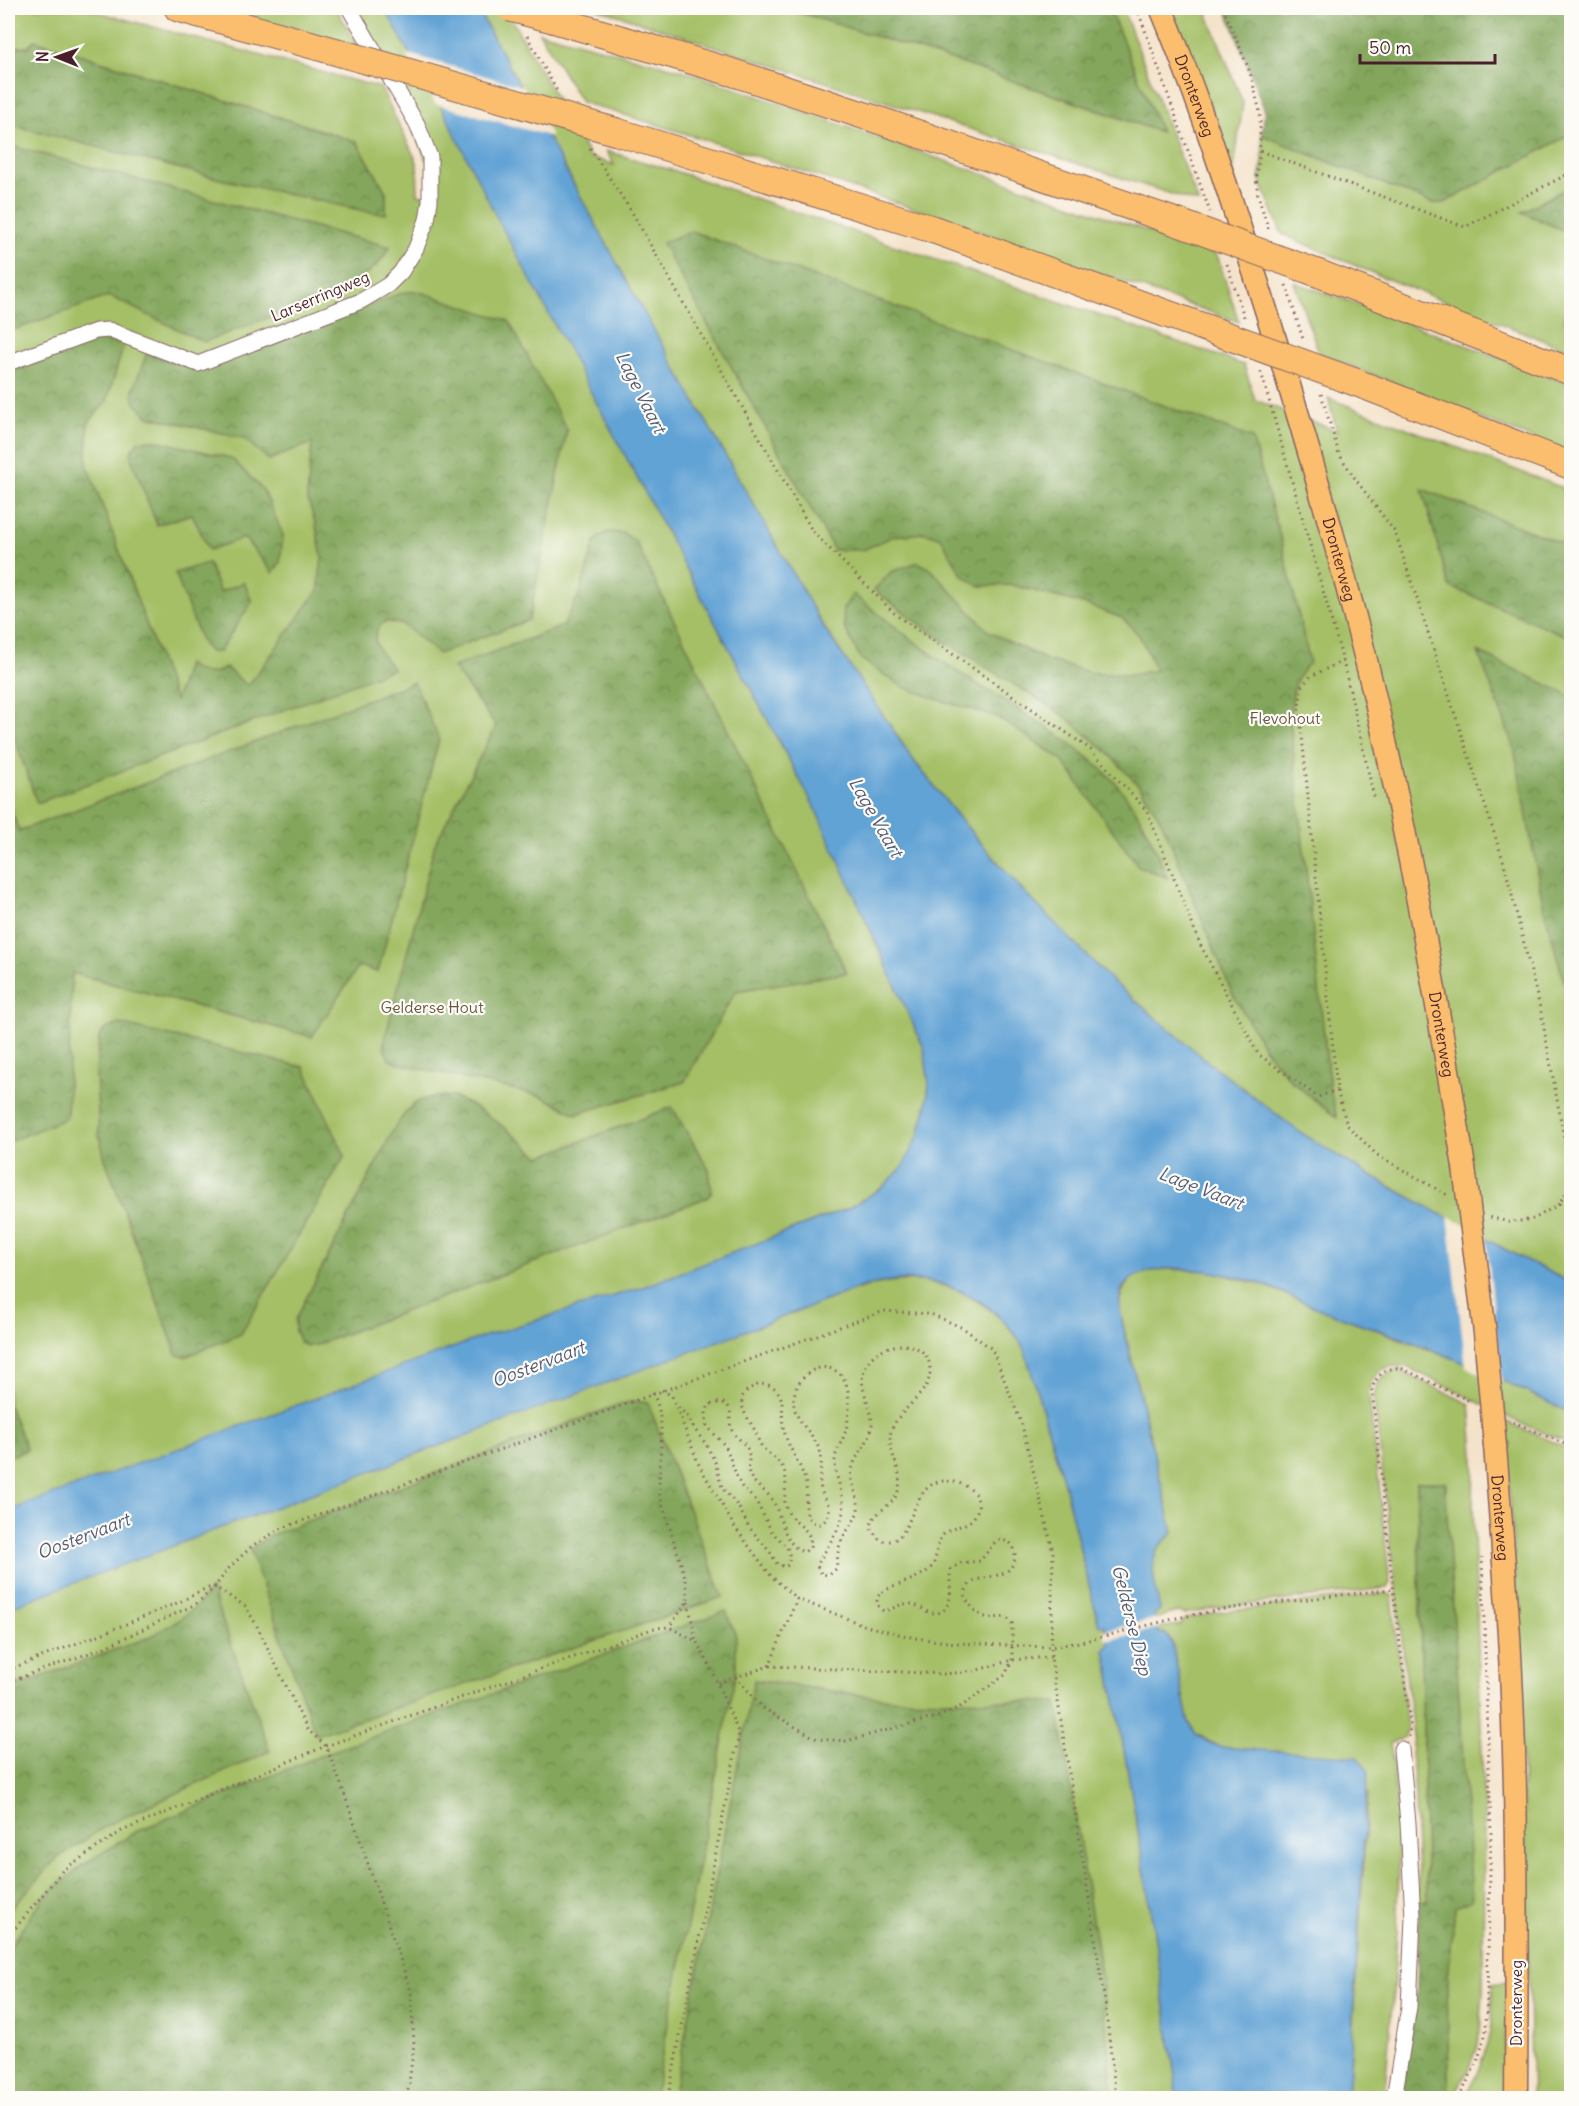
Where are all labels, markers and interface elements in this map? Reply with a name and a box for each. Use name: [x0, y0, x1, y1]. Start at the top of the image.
north arrow: [27, 27, 87, 87]
scale bar: [1360, 27, 1495, 65]
text: 50 m: [1369, 36, 1411, 59]
text: N: [32, 51, 52, 62]
street label: Dronterweg: [1171, 52, 1219, 140]
street label: Larserringweg: [268, 266, 372, 326]
water label: Lage Vaart: [611, 347, 672, 438]
street label: Dronterweg: [1318, 515, 1361, 604]
park label: Flevohout: [1250, 708, 1321, 728]
water label: Lage Vaart: [844, 773, 909, 863]
street label: Dronterweg: [1425, 990, 1459, 1079]
park label: Gelderse Hout: [380, 997, 484, 1017]
water label: Lage Vaart: [1156, 1161, 1248, 1215]
water label: Oostervaart: [488, 1335, 590, 1392]
street label: Dronterweg: [1487, 1474, 1514, 1562]
water label: Oostervaart: [33, 1507, 135, 1564]
water label: Gelderse Diep: [1107, 1562, 1157, 1678]
street label: Dronterweg: [1506, 1960, 1526, 2046]

